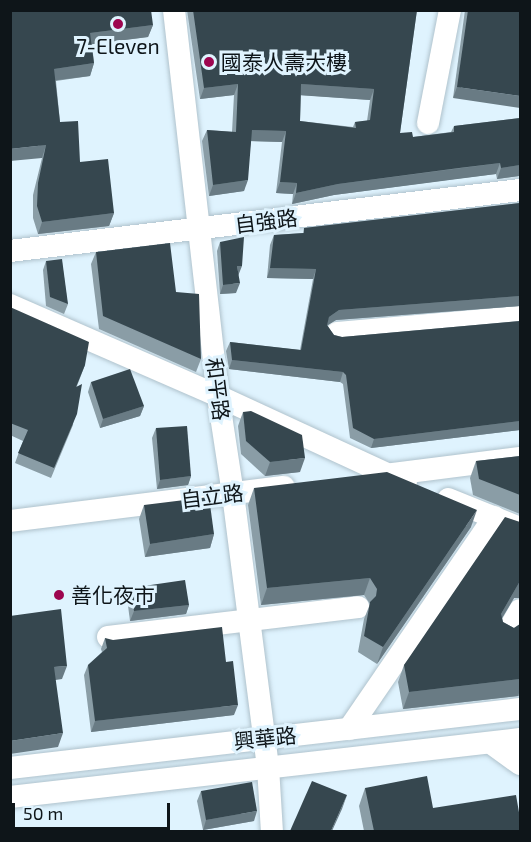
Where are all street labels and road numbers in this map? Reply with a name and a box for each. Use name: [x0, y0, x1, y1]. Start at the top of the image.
street label: 自強路: [233, 205, 299, 237]
street label: 和平路: [202, 356, 234, 422]
street label: 自立路: [179, 480, 245, 512]
street label: 興華路: [232, 722, 298, 754]

